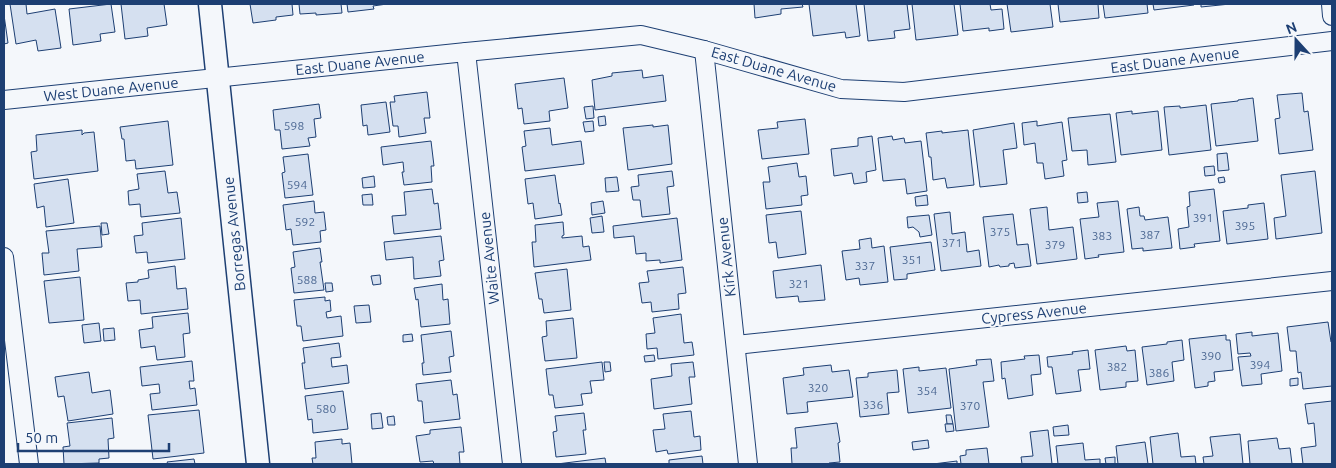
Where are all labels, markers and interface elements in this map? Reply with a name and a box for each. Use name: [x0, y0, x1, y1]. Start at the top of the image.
north arrow: [1271, 15, 1321, 65]
text: N: [1284, 19, 1299, 37]
street label: East Duane Avenue: [709, 43, 839, 95]
street label: East Duane Avenue: [1110, 44, 1240, 76]
street label: East Duane Avenue: [295, 48, 425, 78]
street label: West Duane Avenue: [43, 73, 179, 105]
house number: 598: [284, 119, 304, 132]
street label: Borregas Avenue: [220, 176, 248, 292]
house number: 594: [287, 178, 307, 191]
street label: Waite Avenue: [476, 211, 502, 305]
house number: 391: [1193, 211, 1213, 224]
house number: 592: [295, 215, 315, 228]
street label: Kirk Avenue: [713, 216, 739, 298]
house number: 395: [1235, 219, 1255, 232]
house number: 375: [990, 225, 1010, 238]
house number: 387: [1140, 228, 1160, 241]
house number: 383: [1092, 229, 1112, 242]
house number: 371: [942, 236, 962, 249]
house number: 379: [1045, 238, 1065, 251]
house number: 351: [902, 253, 922, 266]
house number: 337: [855, 259, 875, 272]
house number: 588: [297, 273, 317, 286]
house number: 321: [789, 277, 809, 290]
street label: Cypress Avenue: [980, 299, 1088, 327]
house number: 390: [1201, 349, 1221, 362]
house number: 394: [1250, 358, 1270, 371]
house number: 382: [1107, 360, 1127, 373]
house number: 386: [1149, 366, 1169, 379]
house number: 320: [808, 381, 828, 394]
house number: 354: [917, 384, 937, 397]
house number: 336: [863, 398, 883, 411]
house number: 370: [960, 399, 980, 412]
house number: 580: [316, 402, 336, 415]
scale bar: [18, 420, 169, 452]
text: 50 m: [25, 429, 58, 446]

